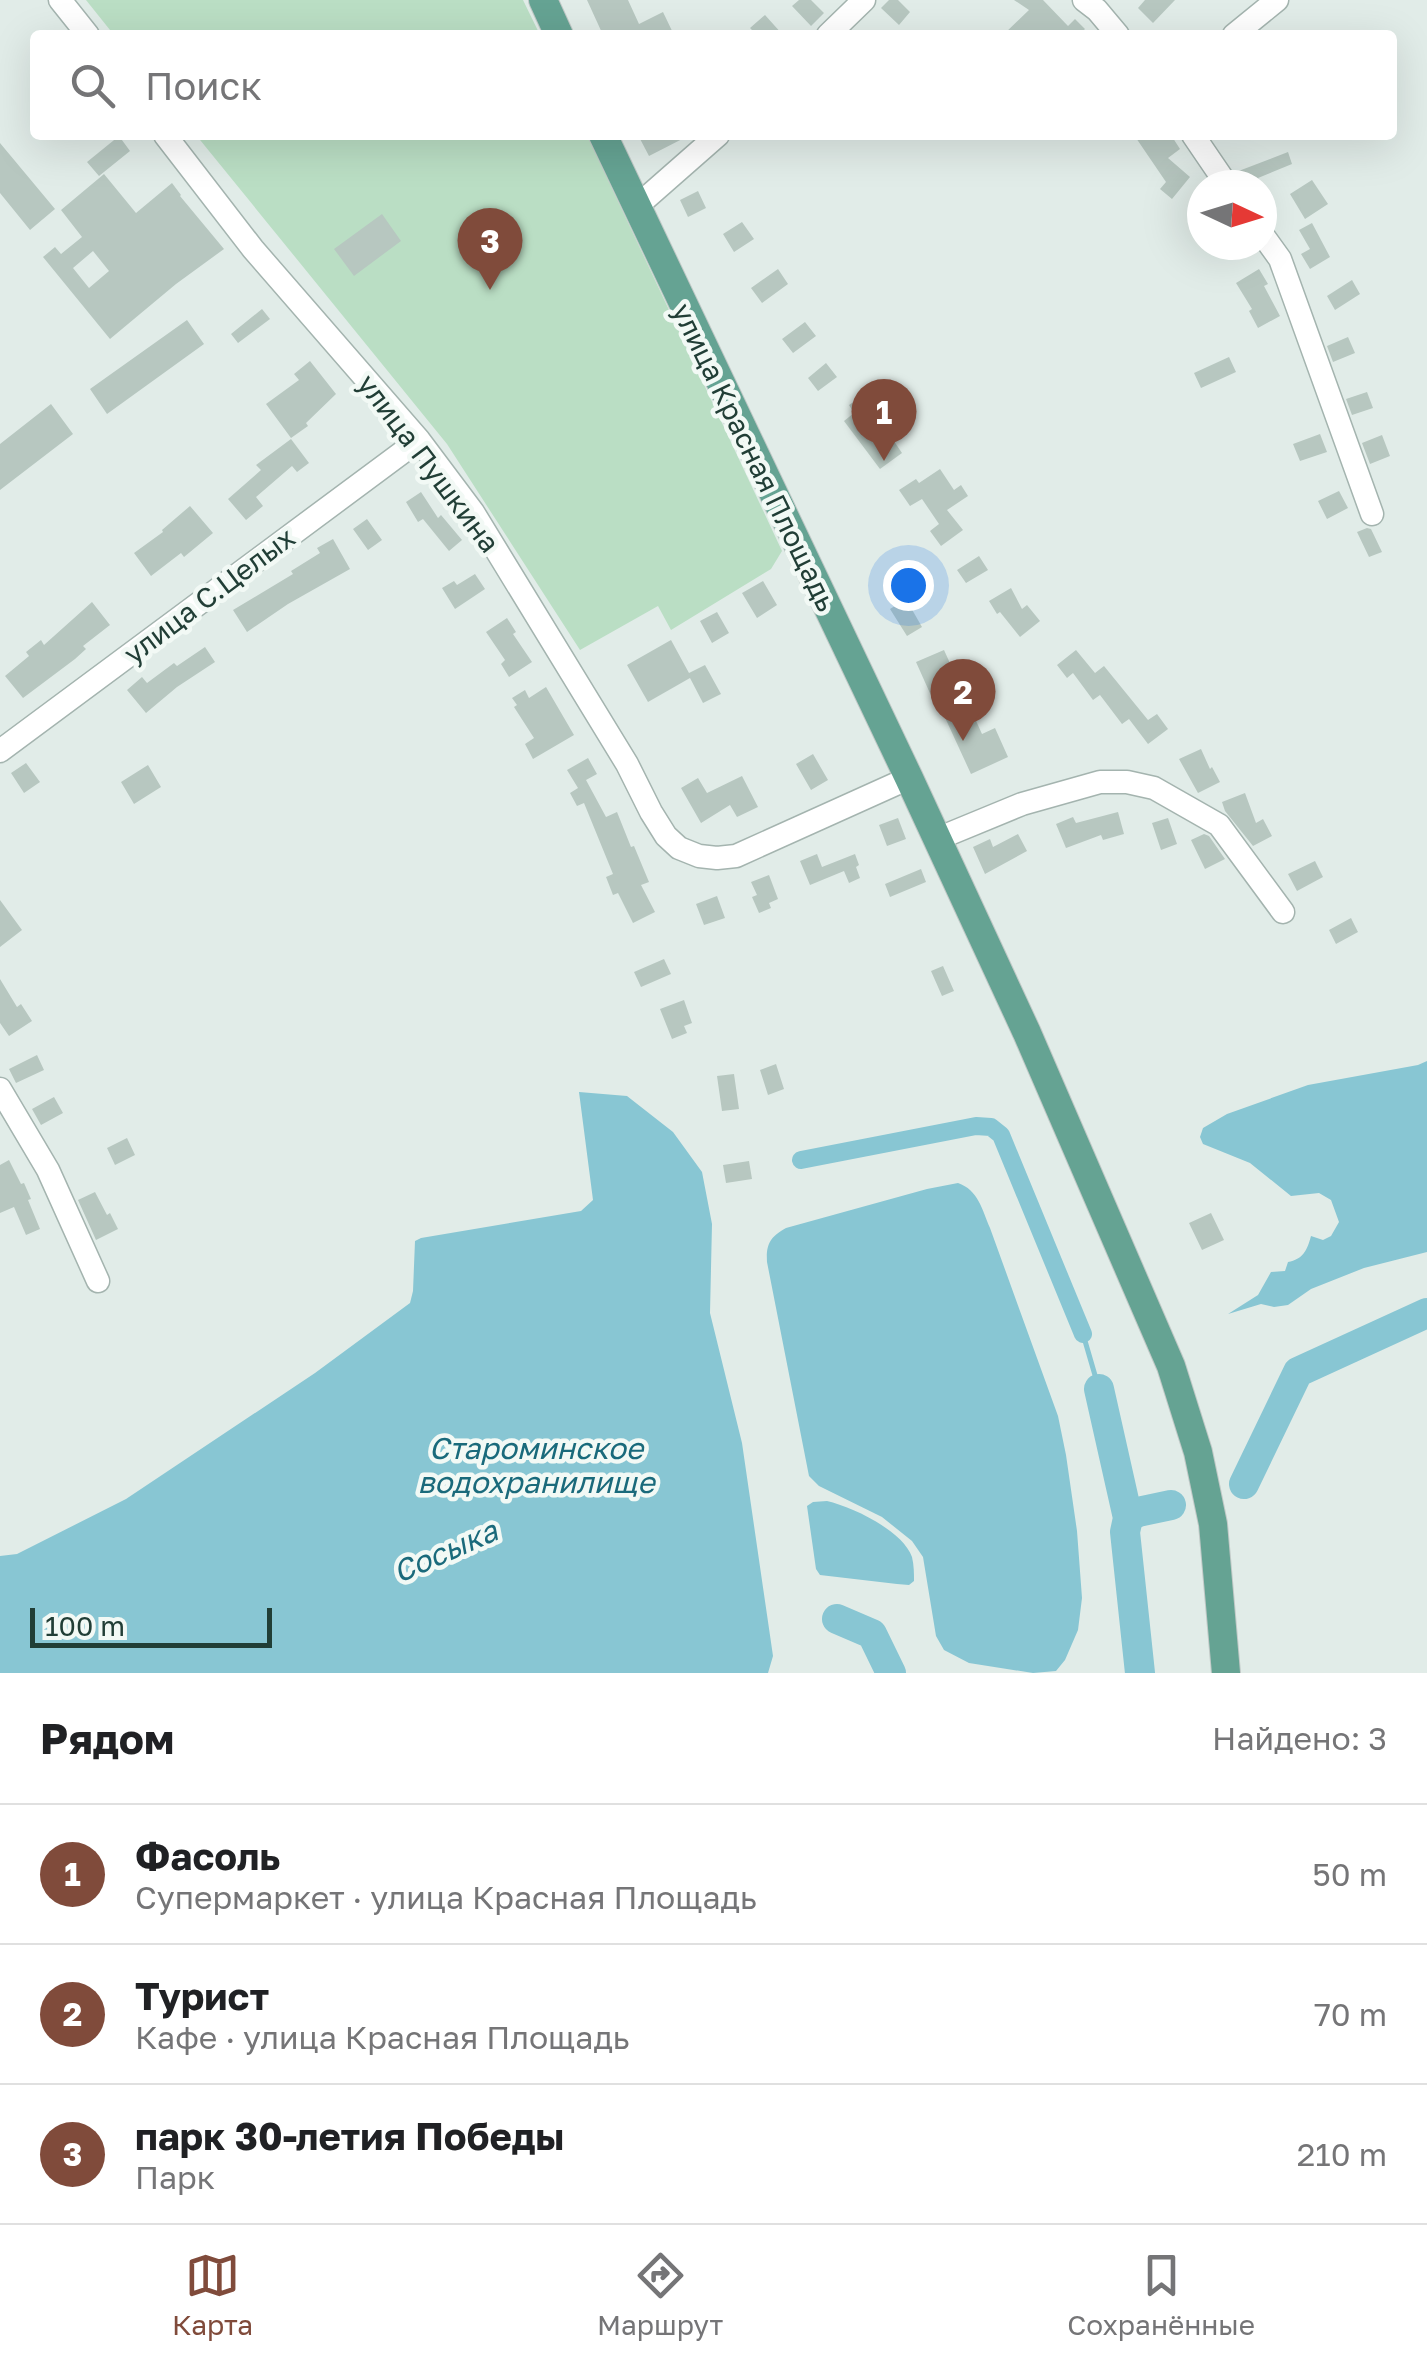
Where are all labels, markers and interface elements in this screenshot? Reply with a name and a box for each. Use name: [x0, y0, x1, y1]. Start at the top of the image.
search box: [30, 30, 1397, 140]
icon: search: [65, 58, 120, 113]
text: Поиск: [145, 63, 262, 108]
north arrow: [1187, 170, 1277, 260]
pin: 3: [458, 208, 522, 290]
street label: улица Красная Площадь: [666, 298, 844, 616]
street label: улица Пушкина: [351, 367, 507, 559]
pin: 1: [852, 378, 916, 461]
street label: улица С.Целых: [117, 520, 301, 670]
your location: [883, 560, 934, 611]
pin: 2: [930, 658, 996, 741]
water label: Староминское водохранилище: [417, 1430, 657, 1500]
water label: Сосыка: [387, 1512, 504, 1590]
scale bar: [30, 1603, 272, 1648]
text: 100 m: [45, 1609, 125, 1642]
text: Рядом: [40, 1713, 174, 1763]
text: Найдено: 3: [1212, 1719, 1387, 1757]
text: Фасоль: [135, 1833, 280, 1878]
text: 1: [64, 1855, 81, 1893]
text: 50 m: [1312, 1855, 1387, 1893]
text: Супермаркет · улица Красная Площадь: [135, 1878, 757, 1916]
text: Турист: [135, 1973, 269, 2018]
text: 2: [63, 1995, 82, 2033]
text: 70 m: [1314, 1995, 1387, 2033]
text: Кафе · улица Красная Площадь: [135, 2018, 630, 2056]
text: парк 30-летия Победы: [135, 2113, 564, 2158]
text: 3: [63, 2135, 82, 2173]
text: 210 m: [1297, 2135, 1387, 2173]
text: Парк: [135, 2158, 215, 2196]
tab: Карта: [172, 2248, 253, 2341]
tab: Маршрут: [597, 2248, 723, 2341]
tab: Сохранённые: [1067, 2248, 1255, 2341]

